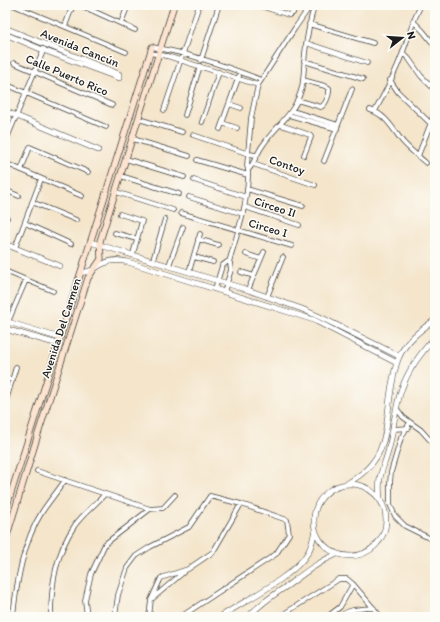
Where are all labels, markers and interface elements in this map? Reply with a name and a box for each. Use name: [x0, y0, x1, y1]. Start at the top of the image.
north arrow: [382, 18, 422, 58]
street label: Avenida Cancún: [39, 26, 121, 70]
text: N: [404, 30, 418, 41]
street label: Calle Puerto Rico: [24, 51, 110, 99]
street label: Contoy: [267, 152, 307, 178]
street label: Circeo II: [252, 194, 298, 220]
street label: Circeo I: [247, 216, 289, 240]
street label: Avenida Del Carmen: [38, 276, 84, 380]

